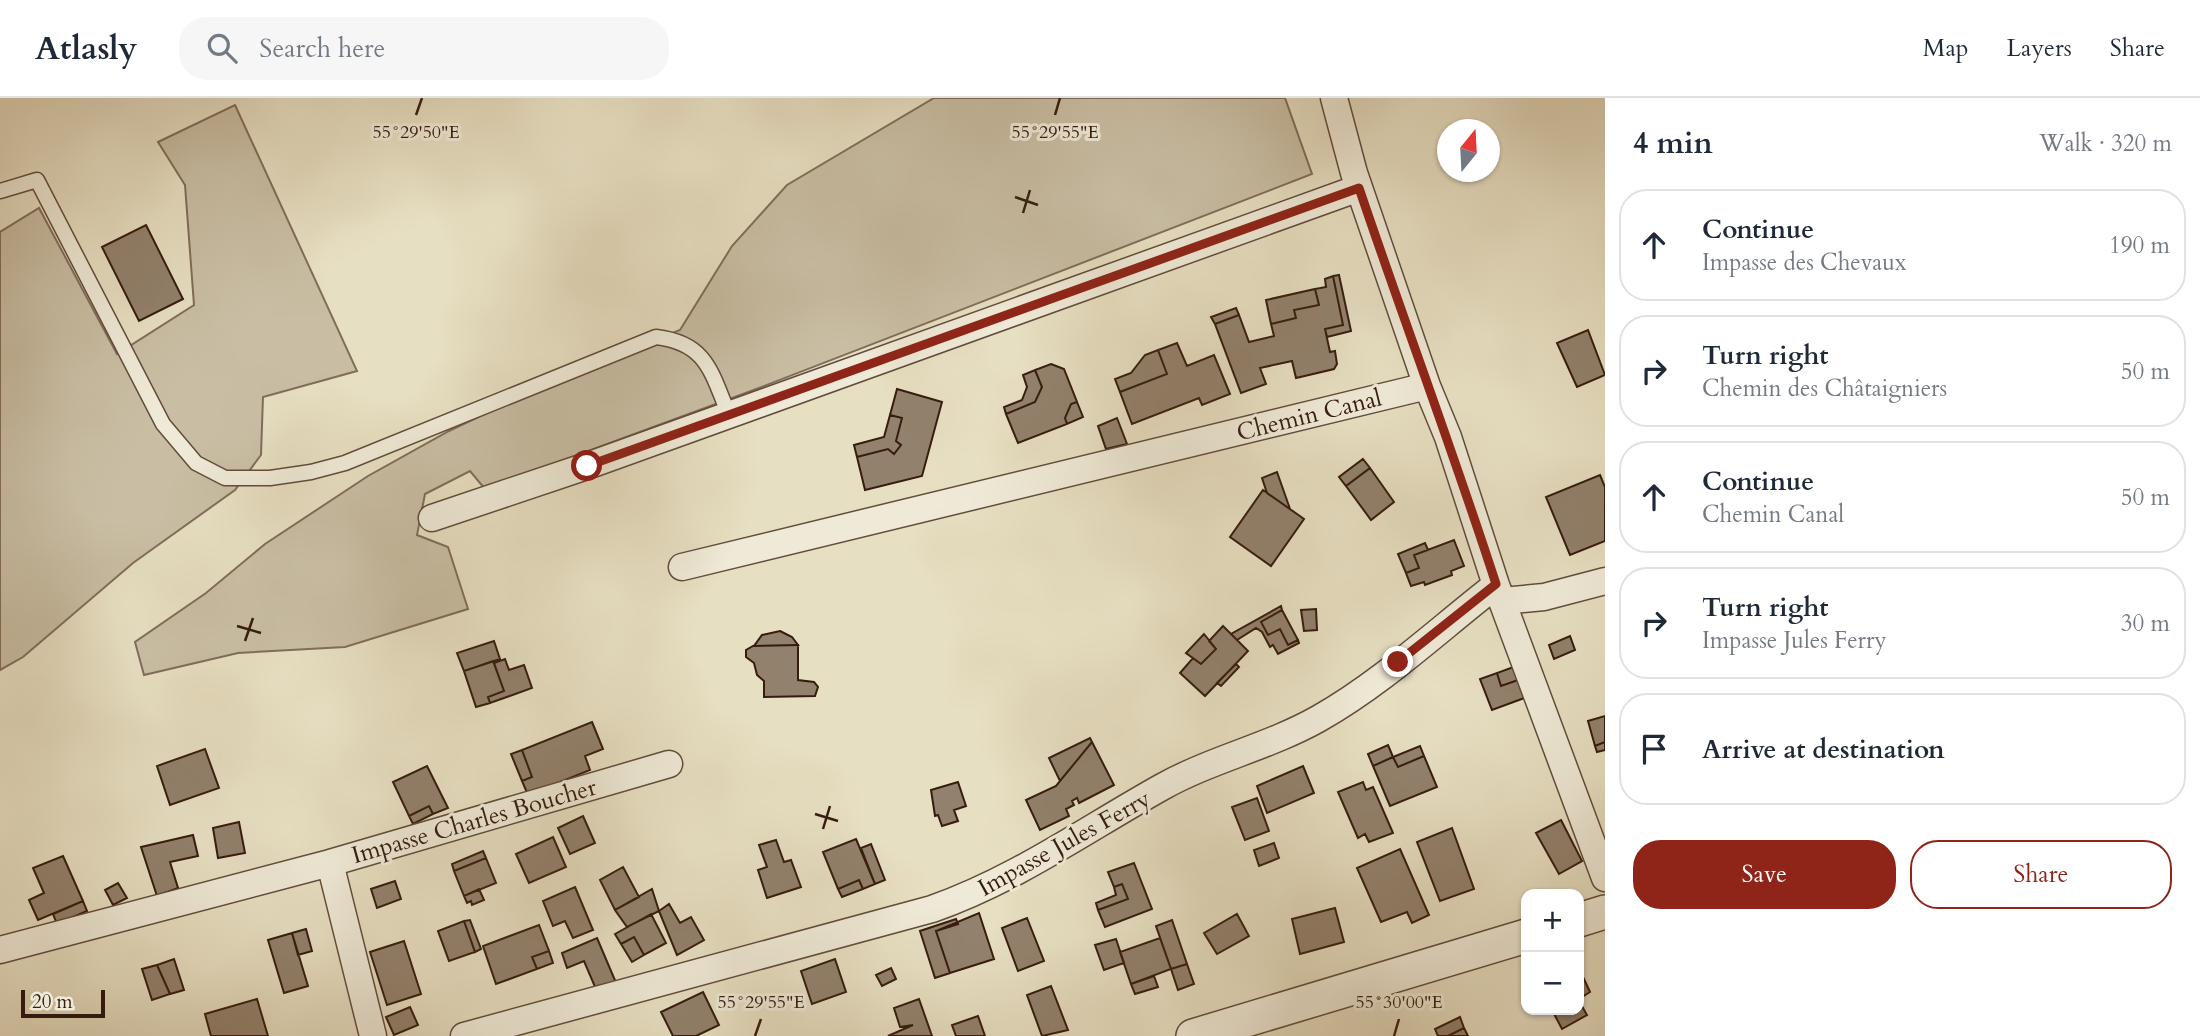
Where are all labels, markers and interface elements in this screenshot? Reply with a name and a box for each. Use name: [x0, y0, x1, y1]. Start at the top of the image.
search box: [179, 17, 669, 80]
text: Atlasly: [35, 26, 137, 71]
icon: search: [203, 29, 241, 67]
text: Search here: [259, 31, 385, 66]
text: Map: [1923, 32, 1969, 65]
text: Layers: [2007, 32, 2072, 65]
text: Share: [2110, 32, 2165, 65]
north arrow: [1437, 119, 1500, 182]
text: 55°29'50"E: [372, 120, 460, 145]
text: 55°29'55"E: [1011, 120, 1099, 145]
text: 4 min: [1633, 123, 1713, 164]
text: Walk · 320 m: [2039, 128, 2172, 159]
text: Continue: [1702, 212, 1814, 247]
icon: ahead: [1635, 226, 1673, 264]
text: 190 m: [2109, 230, 2170, 261]
text: Impasse des Chevaux: [1702, 247, 1906, 278]
text: Turn right: [1702, 338, 1829, 373]
icon: right: [1635, 352, 1673, 390]
text: 50 m: [2121, 356, 2170, 387]
text: Chemin des Châtaigniers: [1702, 373, 1947, 404]
street label: Chemin Canal: [1233, 382, 1385, 449]
route start: [571, 450, 602, 481]
text: Continue: [1702, 464, 1814, 499]
icon: ahead: [1635, 478, 1673, 516]
text: 50 m: [2121, 482, 2170, 513]
text: Chemin Canal: [1702, 499, 1844, 530]
text: Turn right: [1702, 590, 1829, 625]
icon: right: [1635, 604, 1673, 642]
text: 30 m: [2121, 608, 2170, 639]
text: Impasse Jules Ferry: [1702, 625, 1887, 656]
route end: [1382, 646, 1413, 677]
icon: arrive: [1635, 730, 1673, 768]
text: Arrive at destination: [1702, 732, 1945, 767]
street label: Impasse Charles Boucher: [348, 771, 601, 872]
street label: Impasse Jules Ferry: [972, 782, 1157, 905]
button: Save: [1633, 840, 1896, 909]
button: Share: [1910, 840, 2172, 909]
map controls: [1521, 889, 1584, 1015]
button: +: [1521, 889, 1584, 952]
button: −: [1521, 952, 1584, 1015]
scale bar: [21, 987, 105, 1019]
text: 20 m: [32, 989, 73, 1015]
text: 55°29'55"E: [717, 990, 805, 1015]
text: 55°30'00"E: [1355, 990, 1443, 1015]

